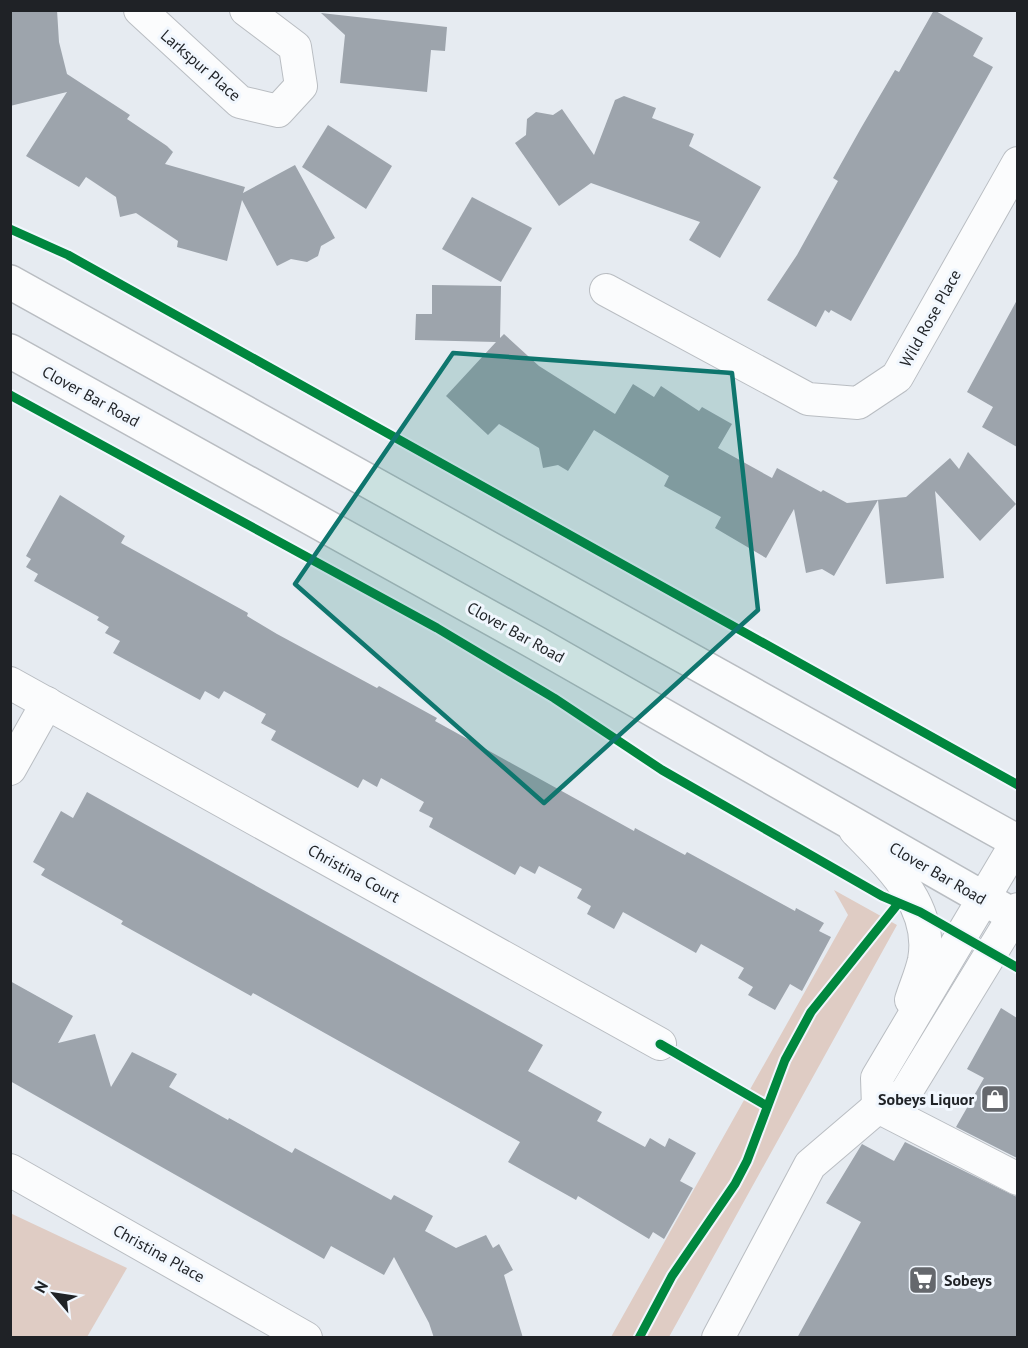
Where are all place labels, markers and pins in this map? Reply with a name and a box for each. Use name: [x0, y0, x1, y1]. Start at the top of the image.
shop icon: Sobeys Liquor: [979, 1083, 1011, 1115]
place label: Sobeys Liquor: [878, 1089, 974, 1109]
supermarket icon: Sobeys: [907, 1264, 939, 1296]
place label: Sobeys: [944, 1270, 992, 1290]

